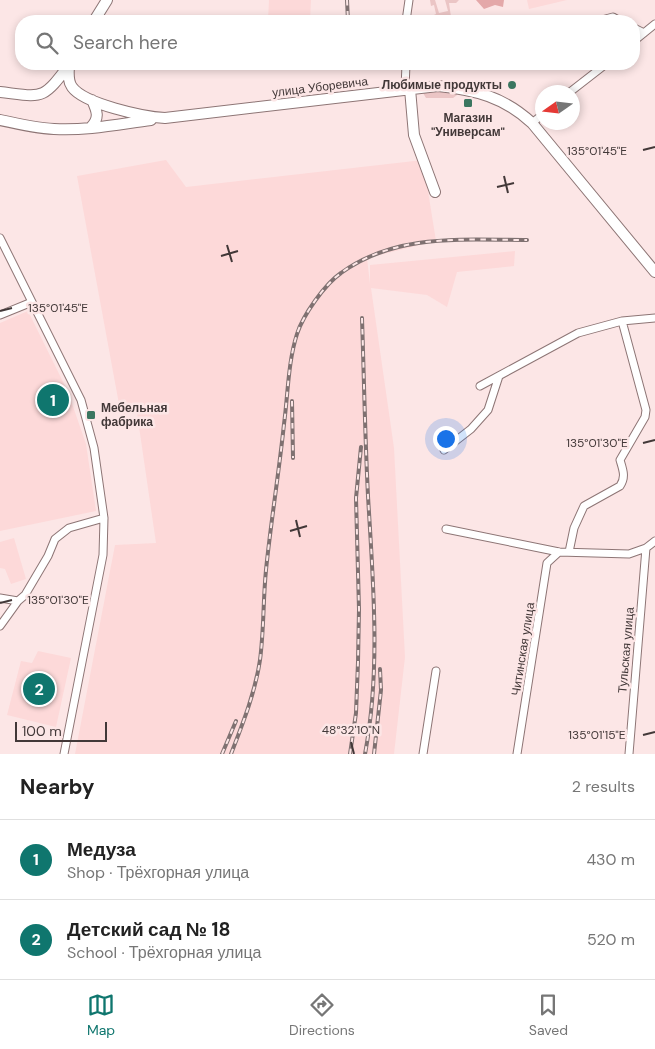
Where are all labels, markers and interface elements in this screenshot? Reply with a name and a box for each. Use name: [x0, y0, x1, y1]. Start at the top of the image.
search box: [15, 15, 640, 70]
icon: search: [33, 29, 61, 57]
text: Search here: [73, 30, 178, 55]
street label: улица Уборевича: [271, 73, 369, 101]
place label: Любимые продукты: [382, 77, 502, 93]
marker: Любимые продукты: [506, 79, 518, 91]
north arrow: [535, 85, 580, 130]
marker: Магазин "Универсам": [462, 97, 474, 109]
place label: Магазин "Универсам": [431, 110, 505, 140]
text: 135°01'45"E: [567, 143, 627, 159]
text: 135°01'45"E: [28, 300, 88, 316]
pin: 1: [37, 381, 69, 419]
place label: Мебельная фабрика: [101, 400, 168, 430]
marker: Мебельная фабрика: [85, 409, 97, 421]
your location: [433, 426, 459, 452]
text: 135°01'30"E: [566, 435, 628, 451]
text: 135°01'30"E: [27, 592, 89, 608]
street label: Читинская улица: [508, 601, 538, 697]
street label: Тульская улица: [614, 606, 638, 694]
pin: 2: [23, 670, 55, 708]
scale bar: [15, 719, 108, 742]
text: 100 m: [22, 722, 62, 740]
text: 48°32'10"N: [322, 722, 380, 738]
text: 135°01'15"E: [568, 727, 626, 743]
text: Nearby: [20, 773, 94, 801]
text: 2 results: [572, 776, 635, 797]
text: Медуза: [67, 837, 136, 862]
text: 1: [33, 849, 39, 870]
text: 430 m: [586, 849, 635, 870]
text: Shop · Трёхгорная улица: [67, 862, 249, 883]
text: Детский сад № 18: [67, 917, 231, 942]
text: 2: [31, 929, 41, 950]
text: 520 m: [587, 929, 635, 950]
text: School · Трёхгорная улица: [67, 942, 261, 963]
tab: Map: [87, 991, 115, 1039]
tab: Directions: [289, 991, 355, 1039]
tab: Saved: [529, 991, 568, 1039]

